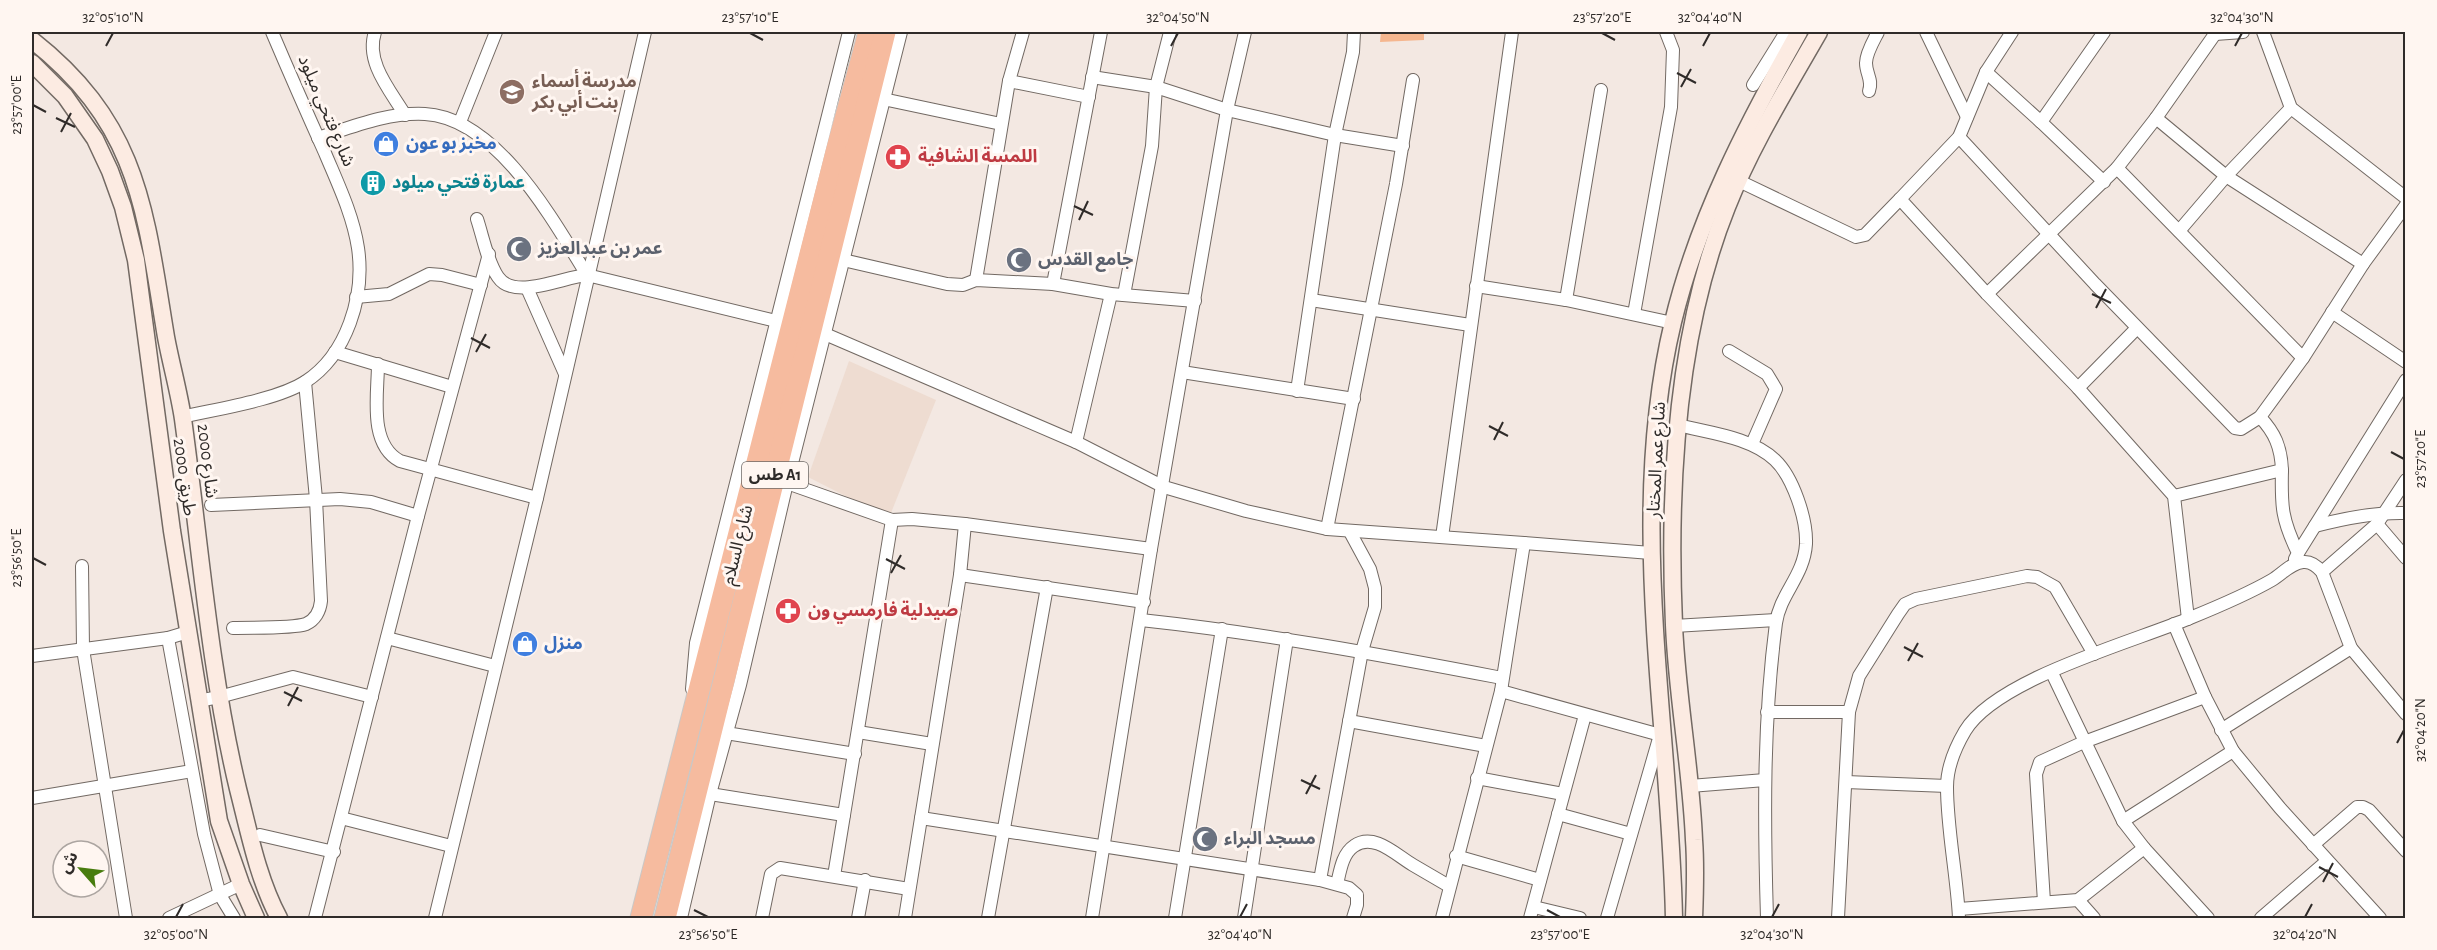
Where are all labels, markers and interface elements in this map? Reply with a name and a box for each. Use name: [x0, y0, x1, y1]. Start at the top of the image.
text: 32°05'10"N: [82, 10, 144, 25]
text: 23°57'10"E: [722, 10, 778, 25]
text: 32°04'50"N: [1146, 10, 1210, 25]
text: 23°57'20"E: [1573, 10, 1631, 25]
text: 32°04'40"N: [1678, 10, 1742, 25]
text: 32°04'30"N: [2210, 10, 2274, 25]
street label: شارع فتحي ميلود: [291, 53, 358, 171]
place label: مدرسة أسماء بنت أبي بكر: [531, 68, 637, 116]
text: 23°57'00"E: [9, 75, 24, 135]
school or university icon: مدرسة أسماء بنت أبي بكر: [497, 77, 527, 107]
shop icon: مخبز بو عون: [371, 129, 401, 159]
place label: مخبز بو عون: [406, 135, 497, 154]
pharmacy icon: اللمسة الشافية: [883, 142, 913, 172]
place label: اللمسة الشافية: [918, 146, 1038, 166]
building icon: عمارة فتحي ميلود: [358, 168, 388, 198]
place label: عمارة فتحي ميلود: [392, 173, 525, 196]
mosque icon: عمر بن عبدالعزيز: [504, 234, 534, 264]
place label: عمر بن عبدالعزيز: [537, 240, 663, 259]
mosque icon: جامع القدس: [1004, 245, 1034, 275]
place label: جامع القدس: [1038, 251, 1133, 272]
street label: شارع عمر المختار: [1645, 401, 1673, 520]
street label: شارع 2000: [190, 423, 220, 500]
text: 23°57'20"E: [2413, 430, 2428, 488]
street label: طريق 2000: [169, 437, 198, 517]
road number: طس A1: [742, 462, 808, 488]
street label: شارع السلام: [719, 503, 761, 588]
text: 23°56'50"E: [9, 529, 24, 587]
pharmacy icon: صيدلية فارمسي ون: [773, 596, 803, 626]
place label: صيدلية فارمسي ون: [808, 600, 958, 624]
shop icon: منزل: [510, 629, 540, 659]
place label: منزل: [544, 635, 583, 654]
text: 32°04'20"N: [2413, 698, 2428, 762]
mosque icon: مسجد البراء: [1190, 824, 1220, 854]
place label: مسجد البراء: [1224, 830, 1316, 849]
north arrow: [51, 839, 111, 899]
text: ش: [56, 849, 82, 876]
text: 32°05'00"N: [144, 927, 208, 942]
text: 23°56'50"E: [679, 927, 737, 942]
text: 32°04'40"N: [1208, 927, 1272, 942]
text: 23°57'00"E: [1530, 927, 1590, 942]
text: 32°04'30"N: [1740, 927, 1804, 942]
text: 32°04'20"N: [2273, 927, 2337, 942]

